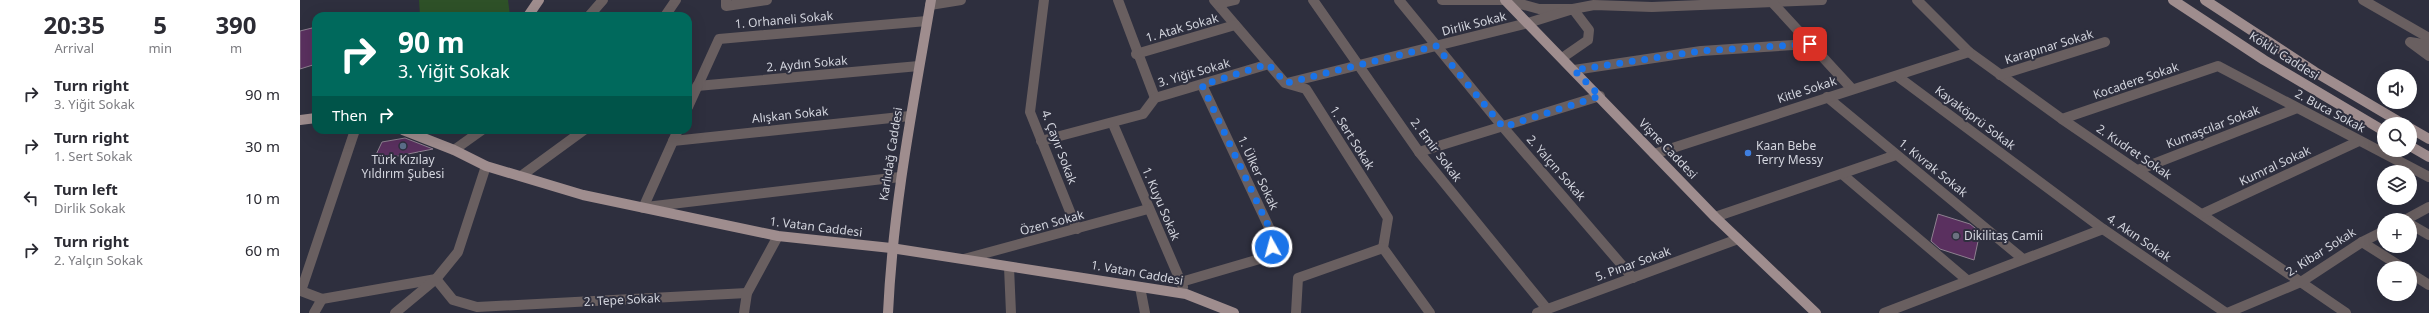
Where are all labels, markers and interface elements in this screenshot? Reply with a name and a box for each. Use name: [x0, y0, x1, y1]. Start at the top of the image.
street label: 1. Orhaneli Sokak: [734, 7, 834, 32]
street label: Dirlik Sokak: [1440, 7, 1508, 40]
text: 20:35: [43, 8, 105, 41]
text: 5: [153, 8, 167, 41]
text: 390: [215, 8, 257, 41]
street label: 1. Atak Sokak: [1144, 9, 1221, 46]
text: 90 m: [398, 23, 465, 61]
street label: Karapınar Sokak: [2003, 25, 2096, 68]
pin: [1793, 27, 1827, 61]
street label: Köklü Caddesi: [2246, 27, 2322, 84]
icon: right: [332, 28, 384, 80]
icon: arrive: [1799, 33, 1821, 55]
text: Arrival: [54, 39, 94, 57]
text: min: [148, 39, 172, 57]
text: m: [230, 39, 242, 57]
street label: 2. Aydın Sokak: [766, 51, 849, 76]
street label: 3. Yiğit Sokak: [1156, 54, 1233, 91]
street label: Kocadere Sokak: [2091, 58, 2181, 103]
text: 3. Yiğit Sokak: [398, 59, 510, 83]
map controls: [2377, 69, 2417, 301]
button: sound: [2377, 69, 2417, 109]
street label: Kitle Sokak: [1775, 72, 1839, 107]
text: Turn right: [54, 75, 129, 95]
street label: Kayaköprü Sokak: [1931, 82, 2020, 154]
icon: right: [20, 83, 42, 105]
text: 90 m: [245, 84, 280, 104]
street label: 2. Buca Sokak: [2292, 85, 2369, 137]
text: 3. Yiğit Sokak: [54, 95, 135, 113]
street label: Kumaşcılar Sokak: [2164, 101, 2262, 152]
street label: Alışkan Sokak: [751, 102, 830, 127]
street label: 1. Sert Sokak: [1326, 103, 1379, 173]
icon: right: [375, 104, 397, 126]
text: Then: [332, 105, 367, 125]
street label: Karlıdağ Caddesi: [875, 106, 906, 202]
street label: 4. Çayır Sokak: [1038, 107, 1082, 187]
street label: 2. Emir Sokak: [1407, 114, 1466, 185]
street label: Vişne Caddesi: [1635, 115, 1702, 183]
button: search: [2377, 117, 2417, 157]
street label: 2. Kudret Sokak: [2093, 120, 2176, 183]
text: Turn right: [54, 127, 129, 147]
street label: 2. Yalçın Sokak: [1523, 131, 1590, 205]
street label: 1. Ülker Sokak: [1234, 133, 1283, 213]
icon: right: [20, 135, 42, 157]
street label: 1. Kıvrak Sokak: [1895, 135, 1972, 201]
text: 30 m: [245, 136, 280, 156]
place label: Kaan Bebe Terry Messy: [1756, 137, 1824, 168]
marker: Türk Kızılay Yıldırım Şubesi: [398, 141, 408, 151]
street label: Kumral Sokak: [2236, 141, 2314, 190]
text: 1. Sert Sokak: [54, 147, 132, 165]
marker: Kaan Bebe Terry Messy: [1743, 148, 1753, 158]
place label: Türk Kızılay Yıldırım Şubesi: [362, 151, 444, 182]
street label: 1. Kuyu Sokak: [1138, 165, 1185, 244]
button: layers: [2377, 165, 2417, 205]
text: Turn left: [54, 179, 118, 199]
icon: left: [20, 187, 42, 209]
text: 10 m: [245, 188, 280, 208]
text: Dirlik Sokak: [54, 199, 125, 217]
street label: Özen Sokak: [1018, 206, 1086, 239]
street label: 4. Akın Sokak: [2104, 210, 2175, 266]
street label: 1. Vatan Caddesi: [769, 212, 863, 241]
button: +: [2377, 213, 2417, 253]
street label: 2. Kibar Sokak: [2283, 223, 2359, 280]
position arrow: [1251, 226, 1293, 268]
place label: Dikilitaş Camii: [1964, 227, 2043, 244]
text: Turn right: [54, 231, 129, 251]
marker: Dikilitaş Camii: [1951, 231, 1961, 241]
icon: right: [20, 239, 42, 261]
text: 60 m: [245, 240, 280, 260]
street label: 5. Pınar Sokak: [1593, 242, 1673, 285]
text: 2. Yalçın Sokak: [54, 251, 143, 269]
street label: 1. Vatan Caddesi: [1090, 256, 1184, 289]
button: −: [2377, 261, 2417, 301]
street label: 2. Tepe Sokak: [583, 289, 661, 310]

